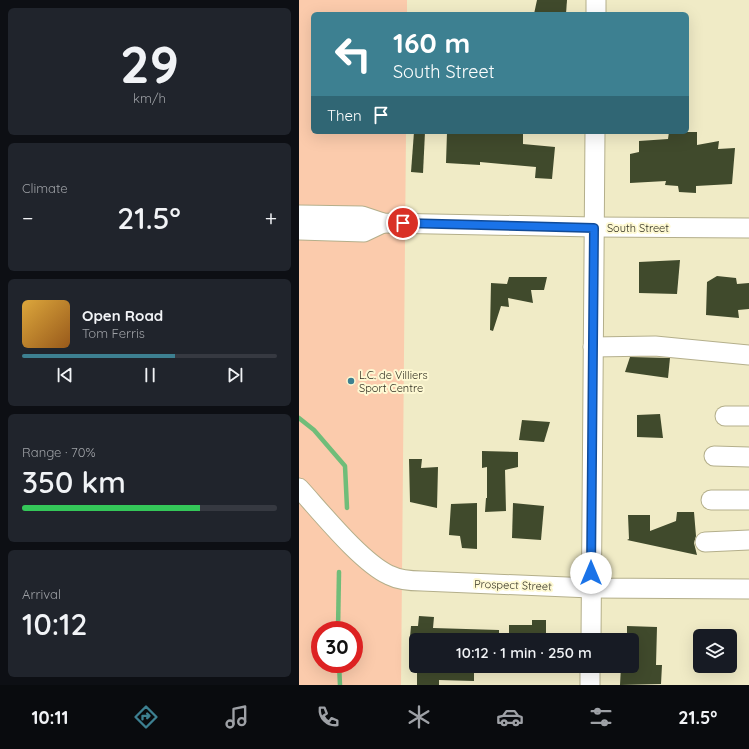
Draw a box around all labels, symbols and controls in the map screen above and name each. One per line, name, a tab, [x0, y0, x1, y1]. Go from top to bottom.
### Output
text: 160 m	[393, 25, 470, 60]
icon: left	[327, 28, 379, 80]
text: 29	[120, 31, 179, 96]
text: South Street	[393, 60, 495, 83]
text: km/h	[133, 90, 166, 106]
icon: arrive	[370, 104, 392, 126]
text: Then	[327, 106, 362, 125]
text: Climate	[22, 180, 68, 196]
text: 21.5°	[117, 199, 181, 237]
text: −	[22, 204, 33, 232]
text: +	[265, 204, 277, 232]
pin	[386, 206, 420, 240]
icon: arrive	[392, 212, 414, 234]
street label: South Street	[607, 221, 669, 235]
text: Open Road	[82, 306, 163, 325]
text: Tom Ferris	[82, 325, 145, 341]
icon: previous	[54, 364, 76, 386]
icon: pause	[139, 364, 161, 386]
icon: next	[224, 364, 246, 386]
place label: L.C. de Villiers Sport Centre	[359, 368, 428, 395]
marker: L.C. de Villiers Sport Centre	[346, 376, 356, 386]
text: Range · 70%	[22, 444, 95, 460]
text: 350 km	[22, 463, 126, 501]
position arrow	[570, 552, 612, 594]
street label: Prospect Street	[474, 577, 552, 593]
text: Arrival	[22, 586, 61, 602]
text: 10:12	[22, 605, 87, 643]
speed limit sign: 30	[311, 621, 363, 673]
map controls	[693, 629, 737, 673]
button: layers	[693, 629, 737, 673]
text: 10:12 · 1 min · 250 m	[456, 643, 592, 662]
icon: directions	[132, 703, 160, 731]
icon: music	[223, 703, 251, 731]
icon: phone	[314, 703, 342, 731]
icon: climate	[405, 703, 433, 731]
icon: car	[496, 703, 524, 731]
icon: filters	[587, 703, 615, 731]
text: 10:11	[32, 706, 69, 729]
text: 21.5°	[678, 706, 717, 729]

